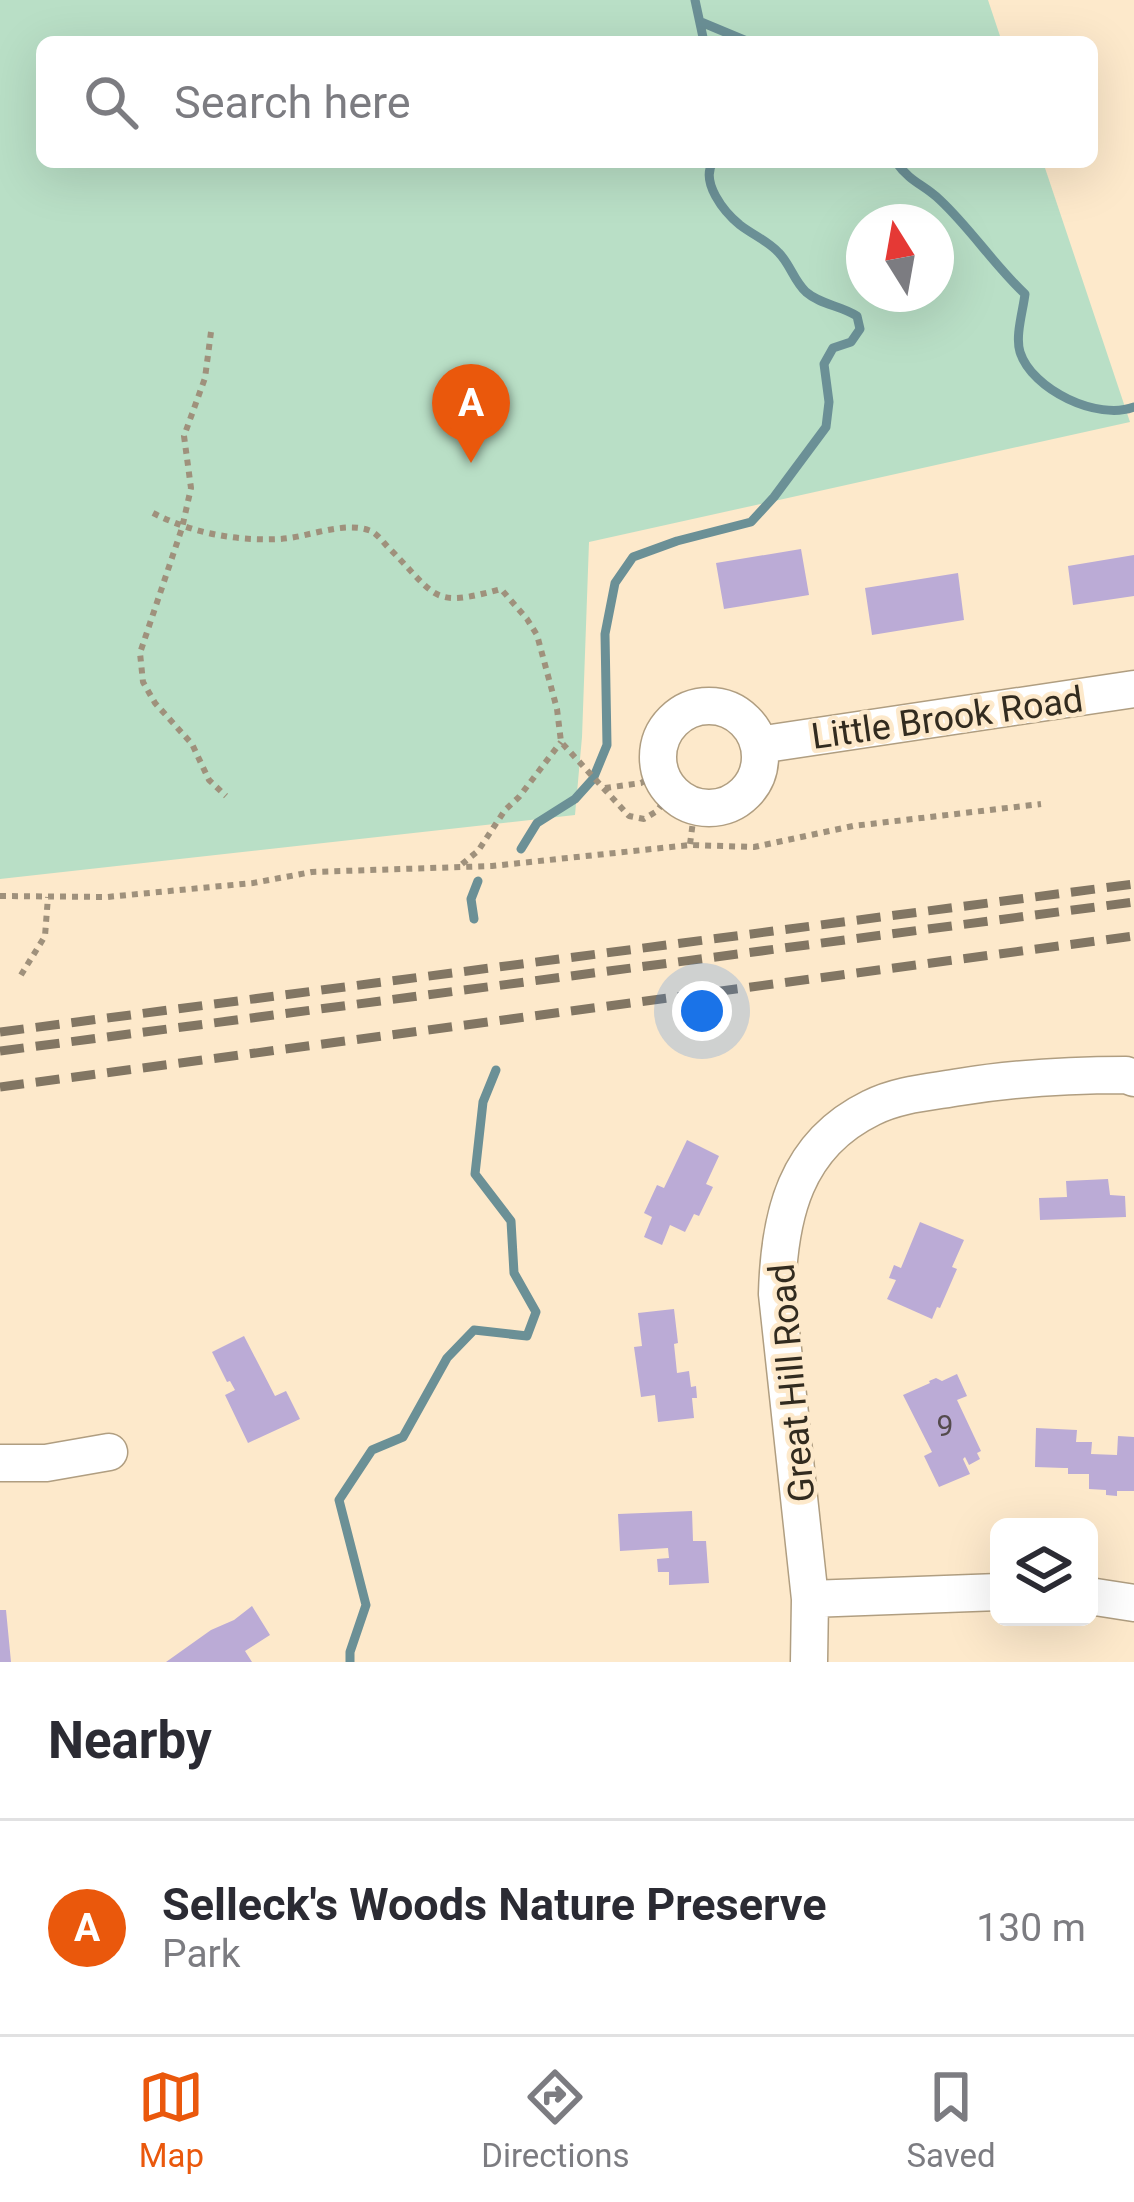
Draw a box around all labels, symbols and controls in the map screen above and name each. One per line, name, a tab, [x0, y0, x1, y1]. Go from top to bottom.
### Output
search box	[36, 36, 1098, 168]
icon: search	[78, 69, 144, 135]
text: Search here	[174, 76, 411, 129]
north arrow	[846, 204, 954, 312]
pin: A	[432, 364, 510, 463]
street label: Little Brook Road	[809, 678, 1086, 758]
your location	[672, 981, 732, 1041]
street label: Great Hill Road	[761, 1262, 823, 1504]
house number: 9	[937, 1408, 953, 1443]
map controls	[990, 1518, 1098, 1626]
button: layers	[990, 1518, 1098, 1626]
text: Nearby	[48, 1711, 212, 1770]
text: Selleck's Woods Nature Preserve	[162, 1878, 827, 1931]
text: A	[74, 1905, 100, 1951]
text: 130 m	[976, 1905, 1086, 1951]
text: Park	[162, 1931, 241, 1977]
tab: Map	[138, 2064, 204, 2175]
tab: Directions	[481, 2064, 630, 2175]
tab: Saved	[906, 2064, 996, 2175]

